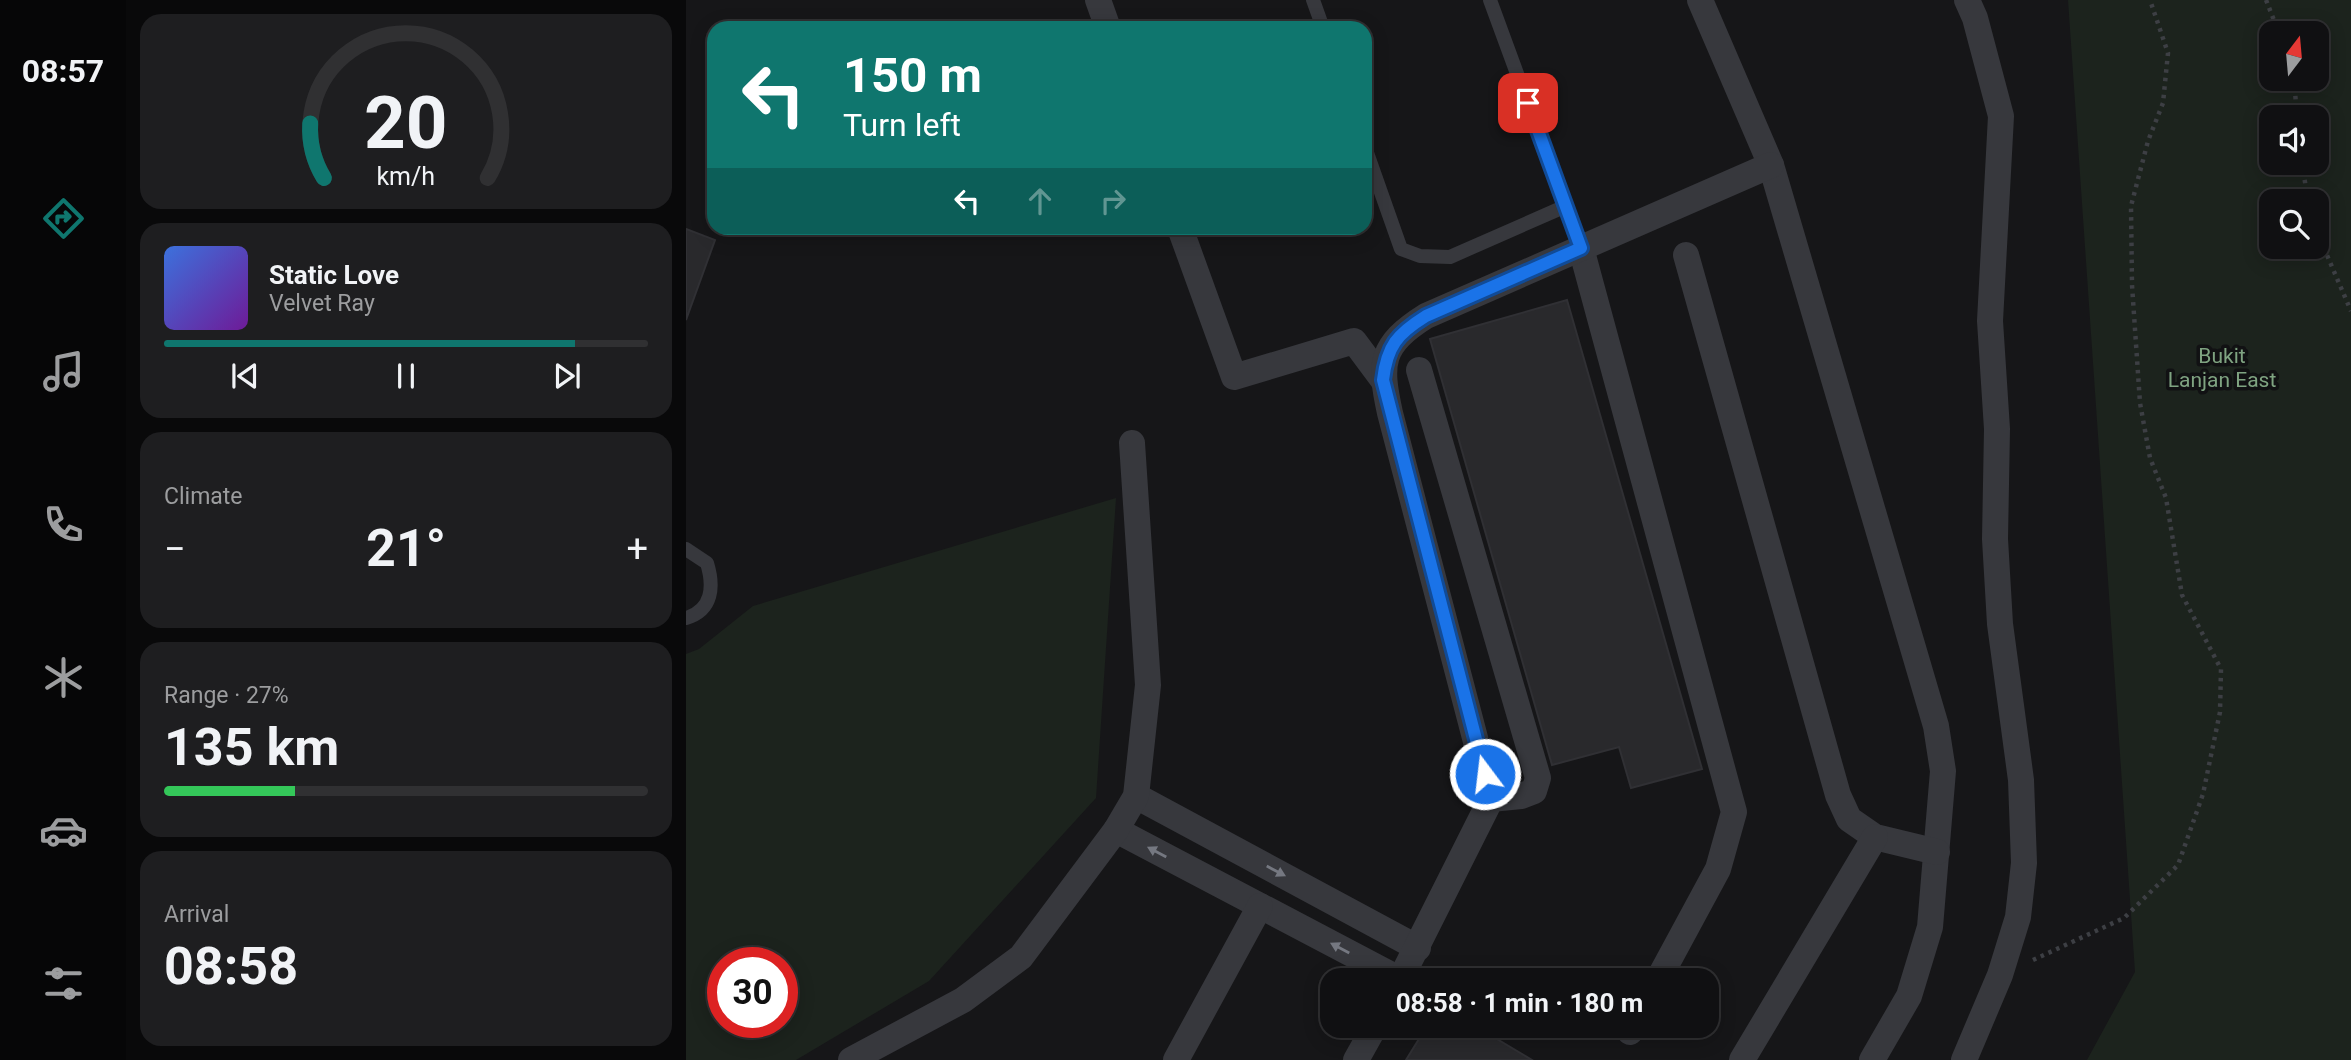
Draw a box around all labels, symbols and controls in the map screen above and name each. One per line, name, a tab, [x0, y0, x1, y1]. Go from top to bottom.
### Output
north arrow	[2259, 21, 2329, 91]
map controls	[2259, 21, 2329, 259]
text: 150 m	[843, 47, 982, 104]
icon: left	[728, 49, 819, 140]
text: 08:57	[22, 52, 104, 90]
pin	[1498, 73, 1558, 133]
text: 20	[364, 80, 448, 166]
icon: arrive	[1509, 84, 1547, 122]
button: sound	[2259, 105, 2329, 175]
text: Turn left	[843, 106, 961, 144]
text: km/h	[377, 161, 435, 190]
icon: left	[948, 182, 986, 220]
icon: ahead	[1021, 182, 1059, 220]
icon: right	[1094, 182, 1132, 220]
button: search	[2259, 189, 2329, 259]
icon: directions	[39, 194, 88, 243]
text: Static Love	[269, 260, 399, 290]
text: Velvet Ray	[269, 290, 375, 317]
park label: Bukit Lanjan East	[2168, 344, 2276, 392]
icon: music	[39, 347, 88, 396]
icon: previous	[226, 357, 264, 395]
icon: pause	[387, 357, 425, 395]
icon: next	[548, 357, 586, 395]
text: Climate	[164, 483, 243, 510]
icon: phone	[39, 500, 88, 549]
text: 21°	[366, 518, 446, 579]
text: −	[164, 527, 186, 571]
text: +	[626, 527, 648, 571]
icon: climate	[39, 653, 88, 702]
text: Range · 27%	[164, 682, 289, 709]
text: 135 km	[164, 717, 339, 778]
position arrow	[1448, 737, 1522, 811]
icon: car	[39, 806, 88, 855]
one-way arrow	[1147, 846, 1167, 857]
one-way arrow	[1267, 865, 1286, 877]
text: Arrival	[164, 901, 229, 928]
text: 08:58	[164, 936, 298, 997]
one-way arrow	[1330, 942, 1350, 954]
speed limit sign: 30	[707, 947, 798, 1038]
icon: filters	[39, 959, 88, 1008]
text: 08:58 · 1 min · 180 m	[1396, 988, 1643, 1018]

